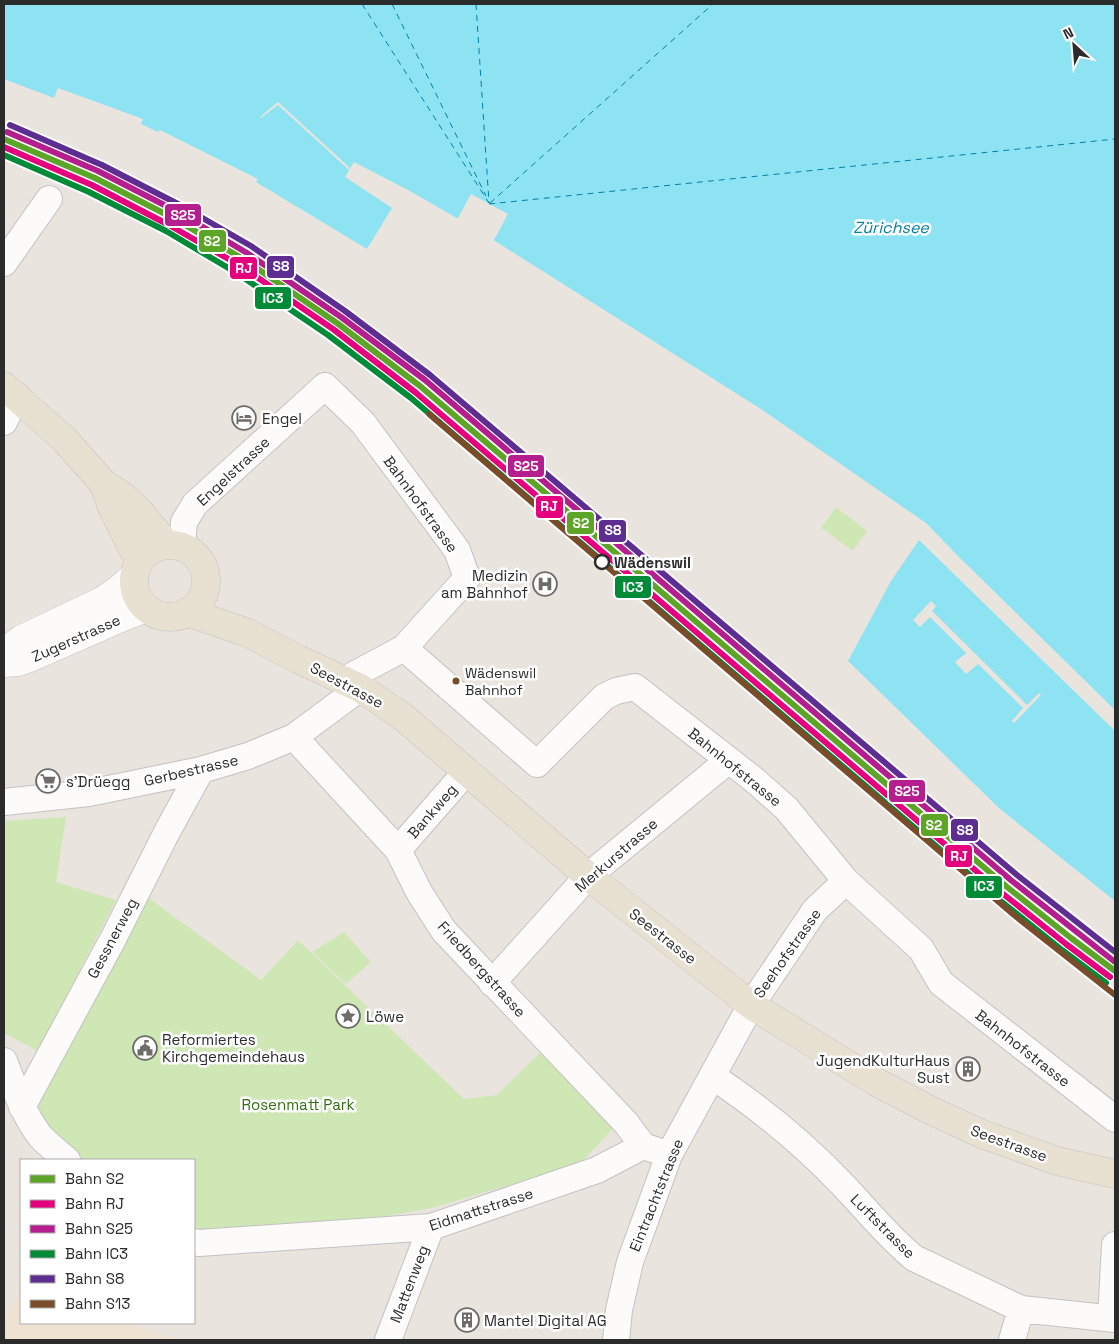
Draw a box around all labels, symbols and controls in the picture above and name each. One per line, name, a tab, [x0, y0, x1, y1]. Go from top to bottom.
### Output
north arrow	[1049, 20, 1099, 70]
text: N	[1060, 23, 1076, 43]
line badge: S25	[164, 203, 202, 227]
text: S25	[170, 206, 196, 224]
water label: Zürichsee	[853, 217, 929, 238]
line badge: S2	[198, 229, 227, 253]
text: S2	[204, 232, 220, 250]
line badge: S8	[266, 255, 295, 279]
line badge: RJ	[229, 256, 258, 280]
text: S8	[273, 257, 290, 275]
text: RJ	[235, 259, 253, 277]
line badge: IC3	[254, 286, 292, 310]
text: IC3	[262, 289, 284, 307]
hotel icon: Engel	[231, 405, 257, 431]
place label: Engel	[262, 409, 302, 428]
street label: Engelstrasse	[192, 432, 274, 510]
street label: Bahnhofstrasse	[380, 452, 463, 556]
line badge: S25	[507, 454, 545, 478]
text: S25	[513, 457, 539, 475]
line badge: RJ	[535, 495, 564, 519]
text: RJ	[540, 497, 558, 515]
line badge: S2	[566, 511, 595, 535]
text: S2	[573, 514, 589, 532]
line badge: S8	[598, 519, 627, 543]
text: S8	[605, 521, 622, 539]
place label: Wädenswil	[614, 553, 691, 572]
marker: Wädenswil	[594, 554, 610, 570]
place label: Medizin am Bahnhof	[441, 566, 528, 602]
hospital icon: Medizin am Bahnhof	[532, 571, 558, 597]
line badge: IC3	[614, 575, 652, 599]
text: IC3	[622, 578, 644, 596]
street label: Zugerstrasse	[29, 610, 123, 666]
street label: Seestrasse	[307, 658, 387, 712]
place label: Wädenswil Bahnhof	[465, 664, 536, 699]
marker: Wädenswil Bahnhof	[451, 676, 461, 686]
street label: Bahnhofstrasse	[684, 723, 786, 811]
street label: Gerbestrasse	[142, 750, 240, 790]
supermarket icon: s'Drüegg	[35, 768, 61, 794]
place label: s'Drüegg	[66, 772, 131, 791]
line badge: S25	[888, 779, 926, 803]
street label: Bankweg	[403, 780, 461, 842]
text: S25	[894, 782, 920, 800]
line badge: S2	[920, 813, 949, 837]
street label: Merkurstrasse	[571, 814, 661, 896]
text: S2	[926, 816, 942, 834]
line badge: S8	[950, 818, 979, 842]
text: S8	[957, 821, 974, 839]
line badge: RJ	[944, 844, 973, 868]
text: RJ	[950, 847, 968, 865]
line badge: IC3	[965, 875, 1003, 899]
text: IC3	[973, 877, 995, 895]
street label: Gessnerweg	[83, 894, 141, 982]
street label: Seestrasse	[626, 904, 701, 968]
street label: Seehofstrasse	[749, 904, 825, 1001]
street label: Friedbergstrasse	[434, 917, 530, 1021]
place icon: Löwe	[335, 1003, 361, 1029]
street label: Bahnhofstrasse	[972, 1005, 1074, 1091]
place label: Löwe	[366, 1007, 404, 1026]
place label: Reformiertes Kirchgemeindehaus	[162, 1030, 305, 1066]
public building icon: Reformiertes Kirchgemeindehaus	[132, 1035, 158, 1061]
place label: JugendKulturHaus Sust	[816, 1051, 950, 1087]
building icon: JugendKulturHaus Sust	[955, 1056, 981, 1082]
park label: Rosenmatt Park	[241, 1095, 355, 1114]
street label: Seestrasse	[968, 1120, 1050, 1166]
street label: Eintrachtstrasse	[625, 1136, 687, 1254]
legend	[20, 1159, 195, 1324]
text: Bahn S2	[65, 1169, 124, 1188]
street label: Eidmattstrasse	[427, 1183, 536, 1235]
street label: Luftstrasse	[847, 1190, 919, 1262]
text: Bahn RJ	[65, 1194, 124, 1213]
text: Bahn S25	[65, 1219, 133, 1238]
street label: Mattenweg	[385, 1242, 433, 1326]
text: Bahn IC3	[65, 1244, 128, 1263]
text: Bahn S8	[65, 1269, 124, 1288]
text: Bahn S13	[65, 1294, 130, 1313]
building icon: Mantel Digital AG	[454, 1307, 480, 1333]
place label: Mantel Digital AG	[484, 1311, 607, 1330]

